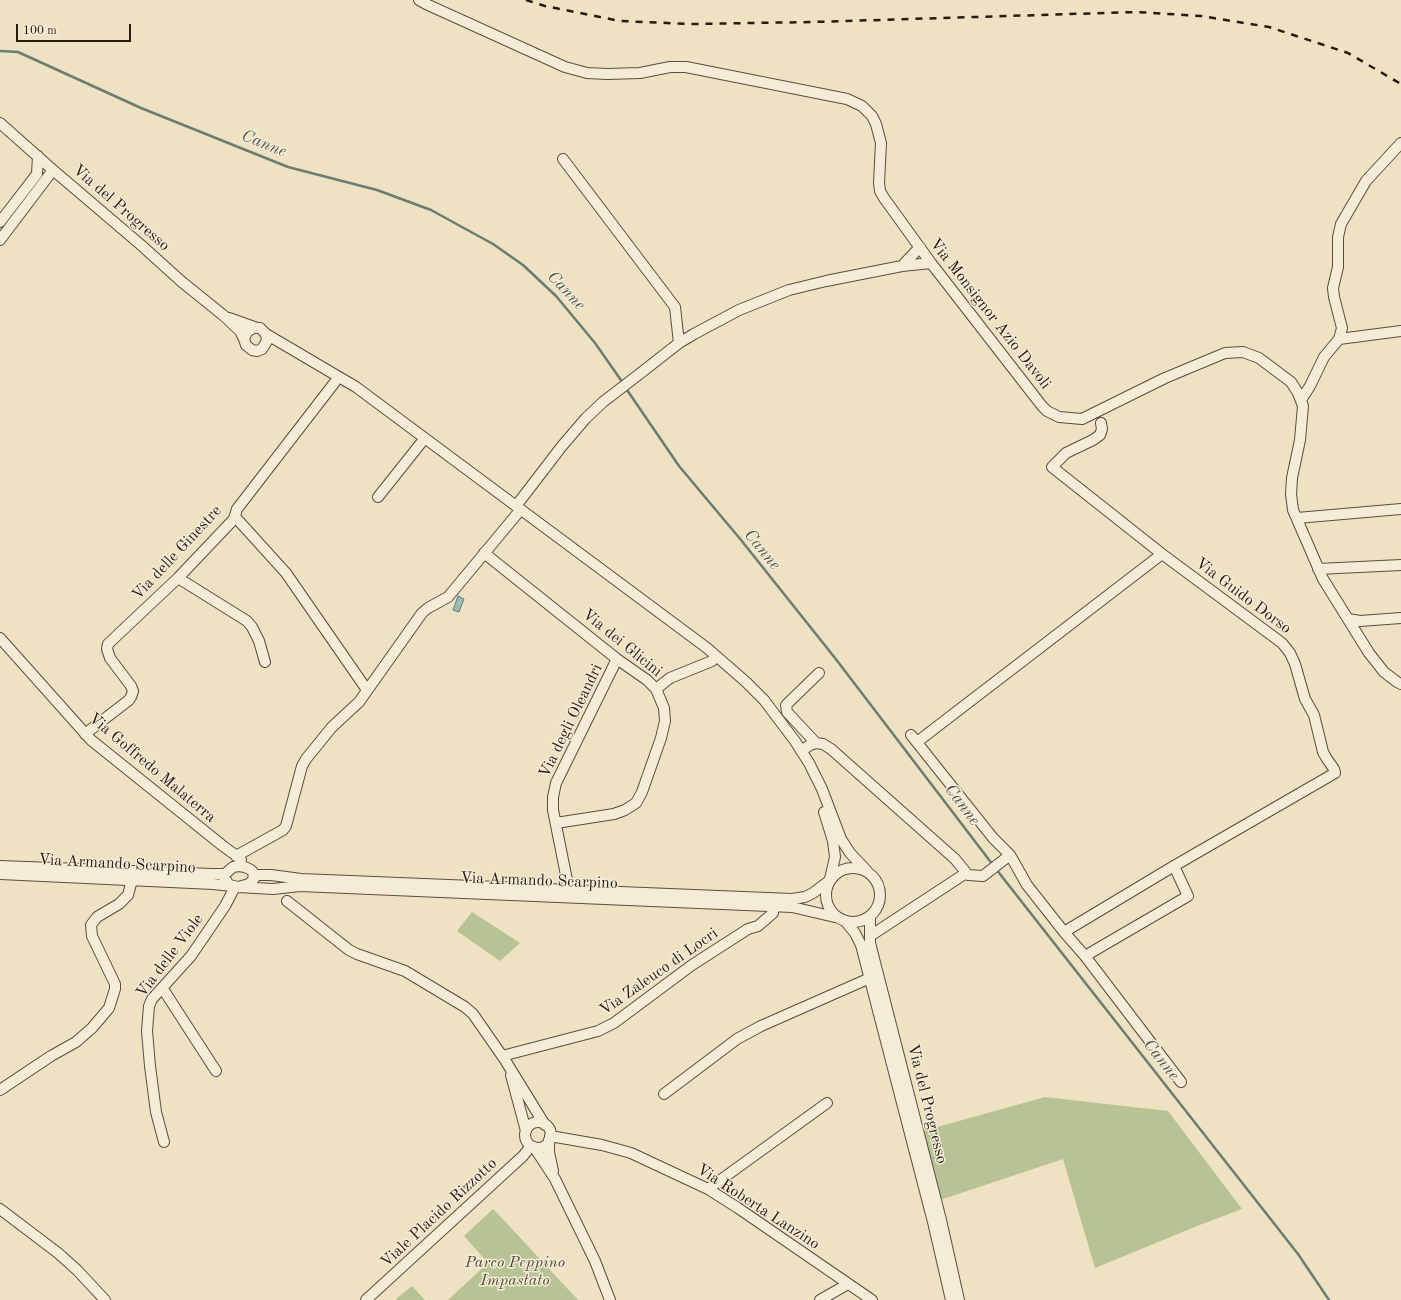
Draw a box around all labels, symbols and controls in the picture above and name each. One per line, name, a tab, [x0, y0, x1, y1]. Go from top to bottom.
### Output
scale bar	[18, 16, 133, 42]
text: 100 m	[23, 25, 57, 37]
water label: Canne	[238, 126, 290, 162]
street label: Via del Progresso	[68, 161, 174, 255]
street label: Via Monsignor Azio Davoli	[925, 235, 1055, 393]
water label: Canne	[543, 267, 589, 315]
street label: Via delle Ginestre	[128, 502, 226, 604]
water label: Canne	[739, 525, 785, 575]
street label: Via Guido Dorso	[1191, 554, 1295, 638]
street label: Via dei Glicini	[578, 605, 666, 681]
street label: Via degli Oleandri	[535, 661, 607, 781]
street label: Via Goffredo Malaterra	[84, 709, 220, 827]
water label: Canne	[940, 780, 984, 830]
street label: Via Armando Scarpino	[38, 850, 196, 878]
street label: Via Armando Scarpino	[460, 869, 618, 893]
street label: Via delle Viole	[132, 910, 208, 1002]
street label: Via Zaleuco di Locri	[596, 924, 722, 1020]
water label: Canne	[1139, 1035, 1183, 1085]
street label: Via del Progresso	[903, 1042, 951, 1166]
street label: Viale Placido Rizzotto	[377, 1154, 501, 1272]
street label: Via Roberta Lanzino	[693, 1160, 823, 1254]
park label: Parco Peppino Impastato	[465, 1253, 565, 1291]

